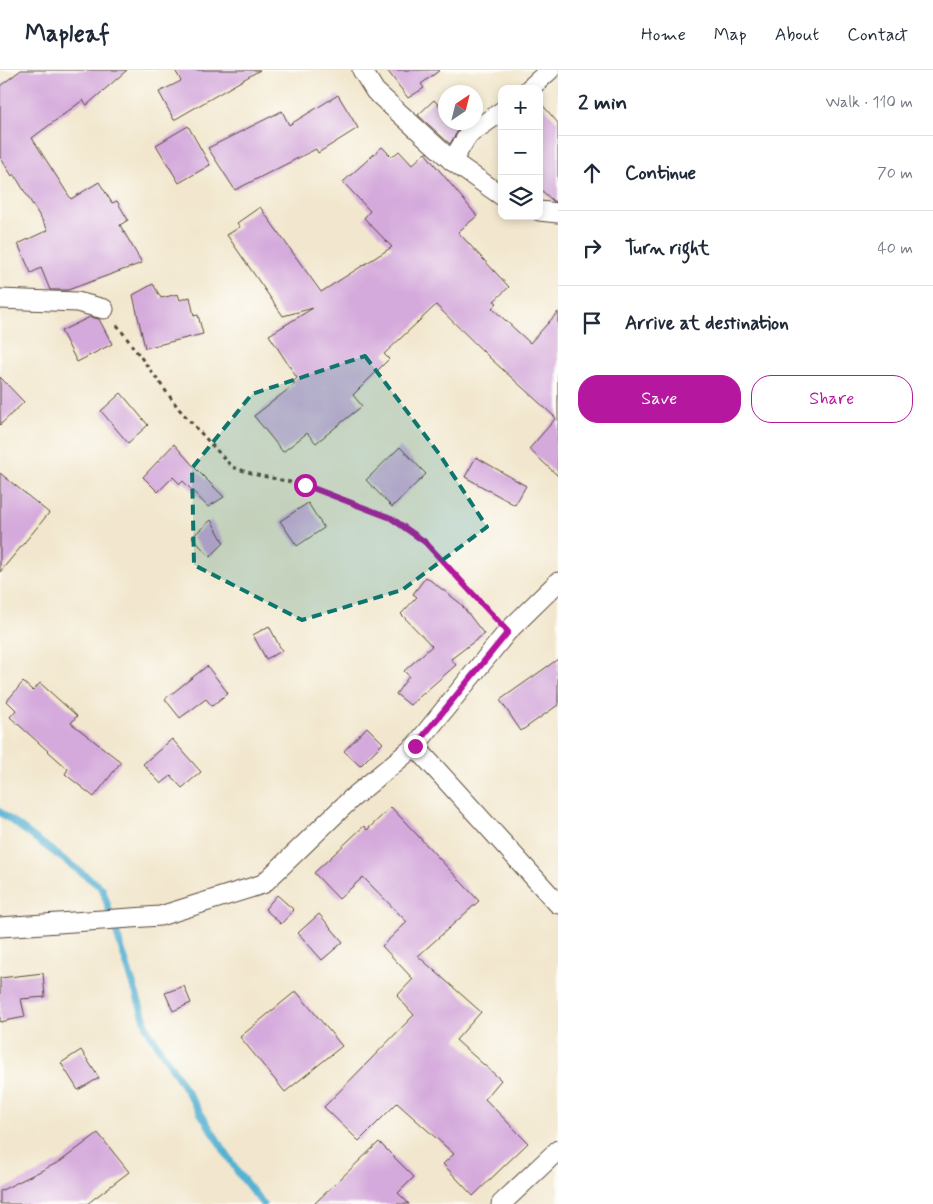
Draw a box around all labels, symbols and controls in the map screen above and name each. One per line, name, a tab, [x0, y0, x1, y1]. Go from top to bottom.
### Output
text: Mapleaf	[25, 19, 110, 50]
text: Home	[641, 23, 686, 47]
text: Map	[714, 23, 747, 47]
text: About	[775, 23, 819, 47]
text: Contact	[847, 23, 908, 47]
north arrow	[438, 85, 483, 130]
map controls	[498, 85, 543, 220]
button: +	[498, 85, 543, 130]
text: 2 min	[578, 89, 627, 117]
text: Walk · 110 m	[825, 92, 913, 113]
button: −	[498, 130, 543, 175]
icon: ahead	[578, 159, 606, 187]
text: Continue	[625, 161, 696, 186]
text: 70 m	[877, 163, 913, 184]
button: layers	[498, 175, 543, 220]
icon: right	[578, 234, 606, 262]
text: Turn right	[625, 236, 709, 261]
text: 40 m	[877, 238, 913, 259]
icon: arrive	[578, 309, 606, 337]
text: Arrive at destination	[625, 311, 789, 336]
button: Save	[578, 375, 741, 423]
button: Share	[751, 375, 913, 423]
route start	[294, 474, 317, 497]
route end	[404, 735, 427, 758]

